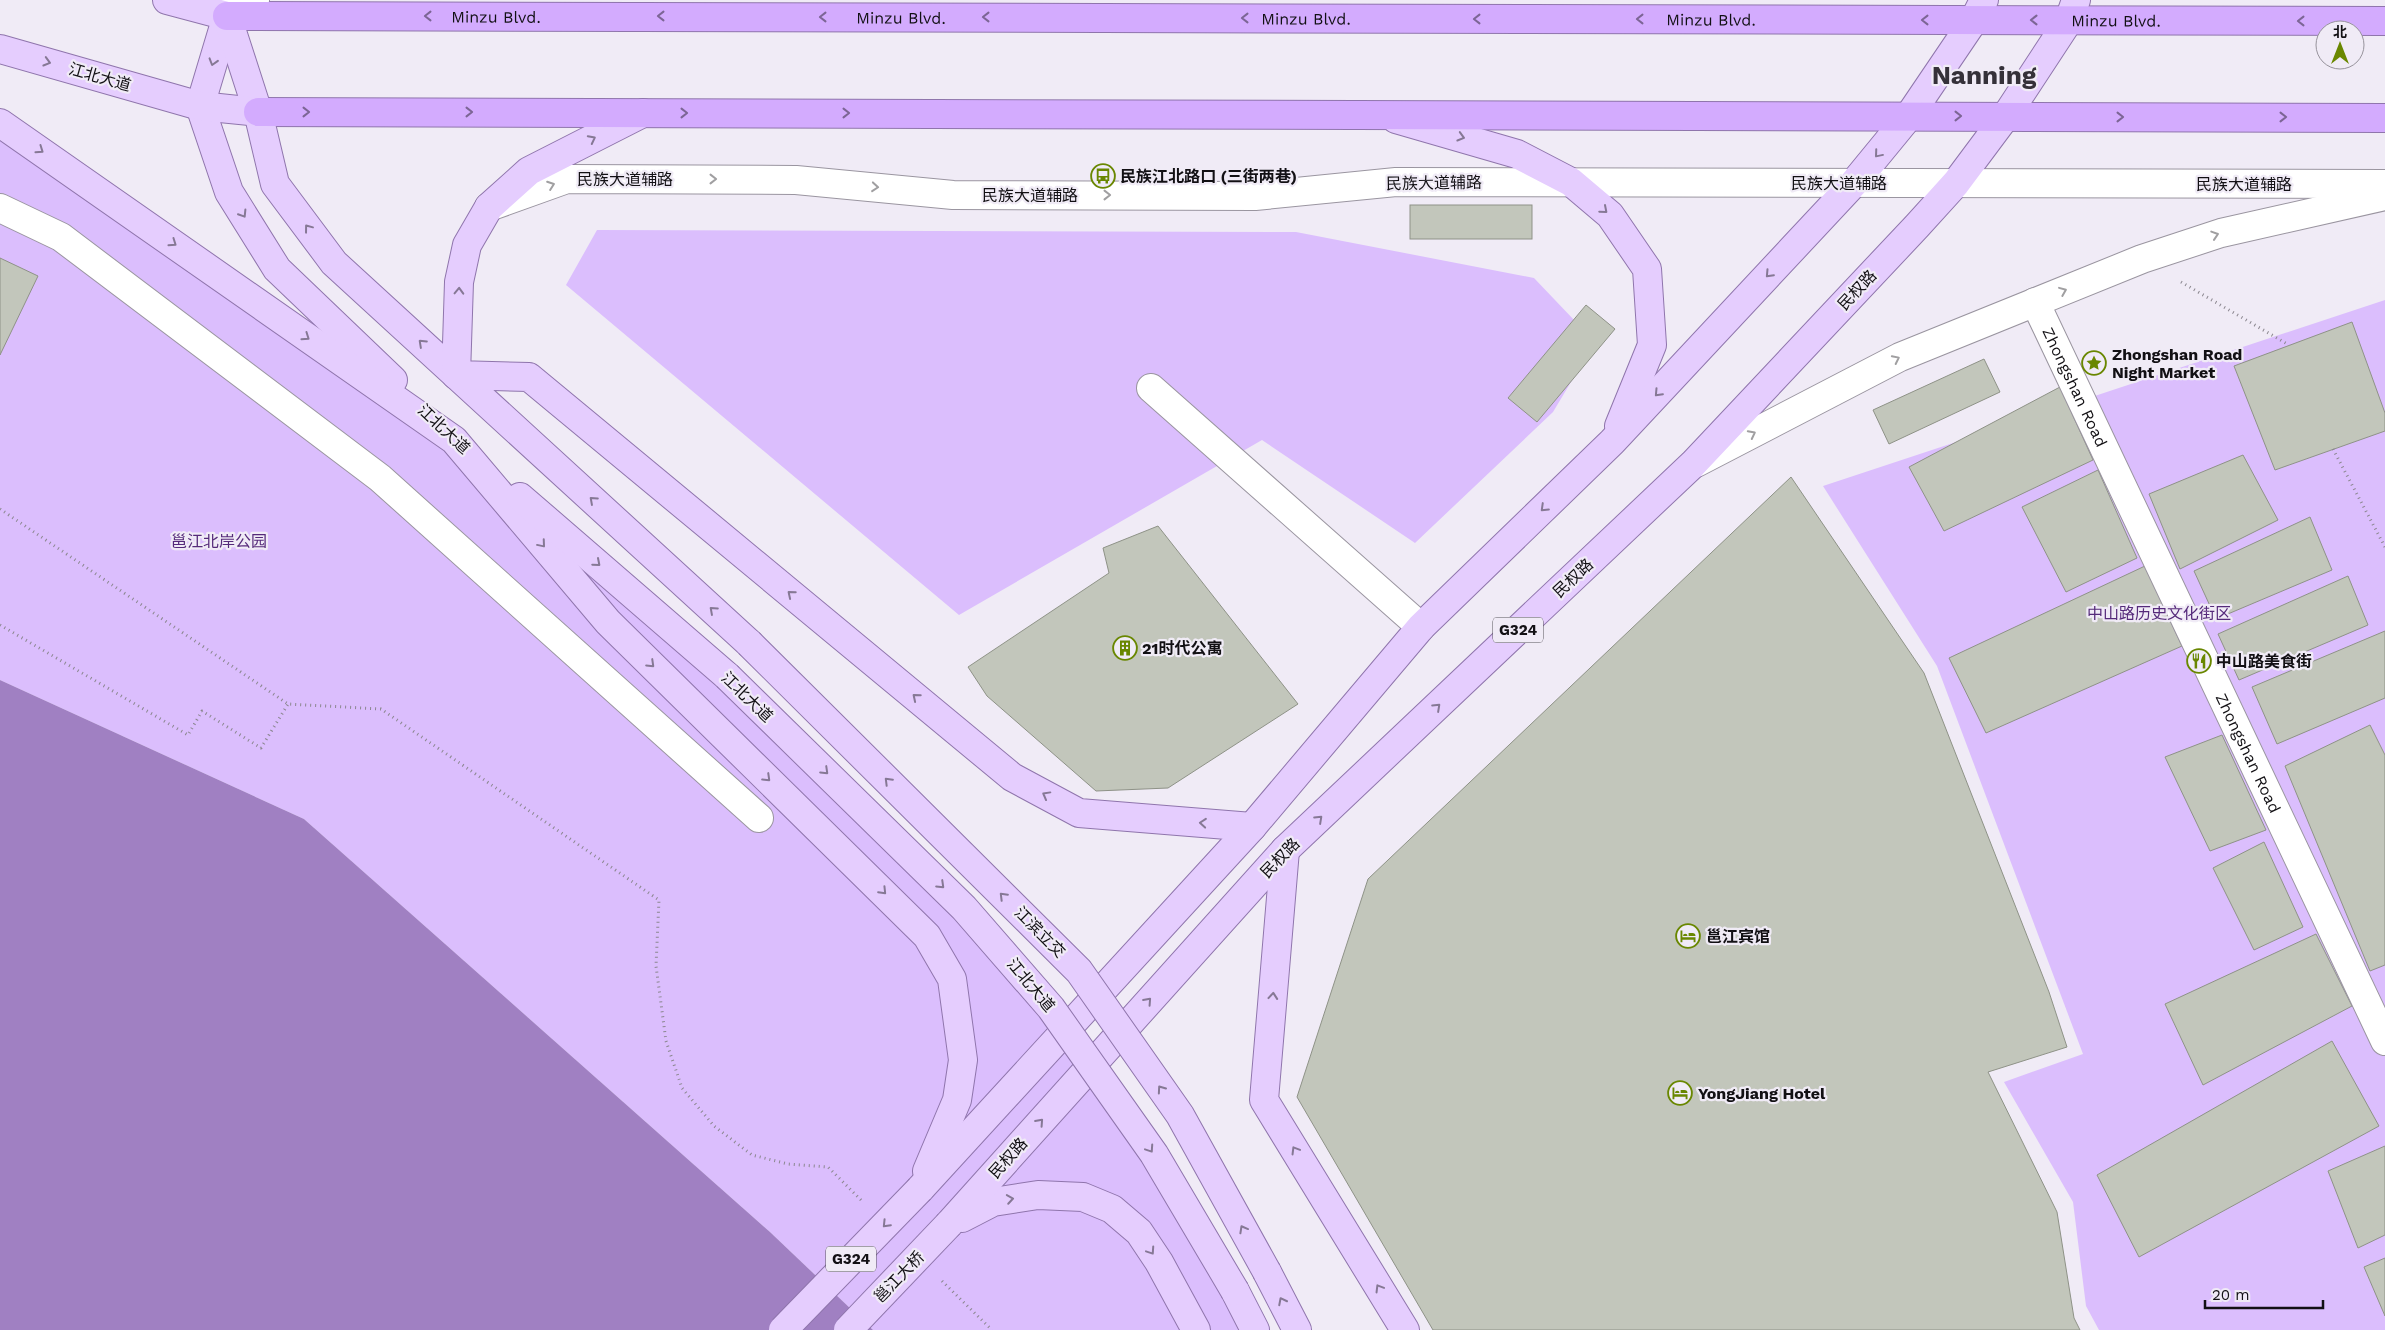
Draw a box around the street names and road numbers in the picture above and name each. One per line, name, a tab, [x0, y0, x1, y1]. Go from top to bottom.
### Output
street label: Minzu Blvd.	[451, 7, 541, 26]
street label: Minzu Blvd.	[856, 8, 946, 27]
street label: Minzu Blvd.	[1261, 9, 1351, 28]
street label: Minzu Blvd.	[1666, 10, 1756, 29]
street label: Minzu Blvd.	[2071, 11, 2161, 30]
street label: 江北大道	[67, 59, 133, 95]
street label: 民族大道辅路	[577, 170, 673, 189]
street label: 民族大道辅路	[1386, 173, 1482, 193]
street label: 民族大道辅路	[1791, 174, 1887, 193]
street label: 民族大道辅路	[2196, 175, 2292, 194]
street label: 民族大道辅路	[982, 186, 1078, 205]
street label: 民权路	[1834, 266, 1880, 314]
street label: Zhongshan Road	[2039, 324, 2112, 450]
street label: 江北大道	[414, 400, 474, 458]
street label: 民权路	[1549, 555, 1597, 601]
road number: G324	[1493, 618, 1543, 642]
street label: 江北大道	[717, 668, 777, 726]
street label: Zhongshan Road	[2212, 690, 2285, 816]
street label: 民权路	[1256, 834, 1304, 882]
street label: 江滨立交	[1011, 903, 1069, 961]
street label: 江北大道	[1003, 954, 1059, 1016]
street label: 民权路	[985, 1134, 1031, 1182]
road number: G324	[826, 1246, 876, 1272]
street label: 邕江大桥	[870, 1247, 928, 1307]

